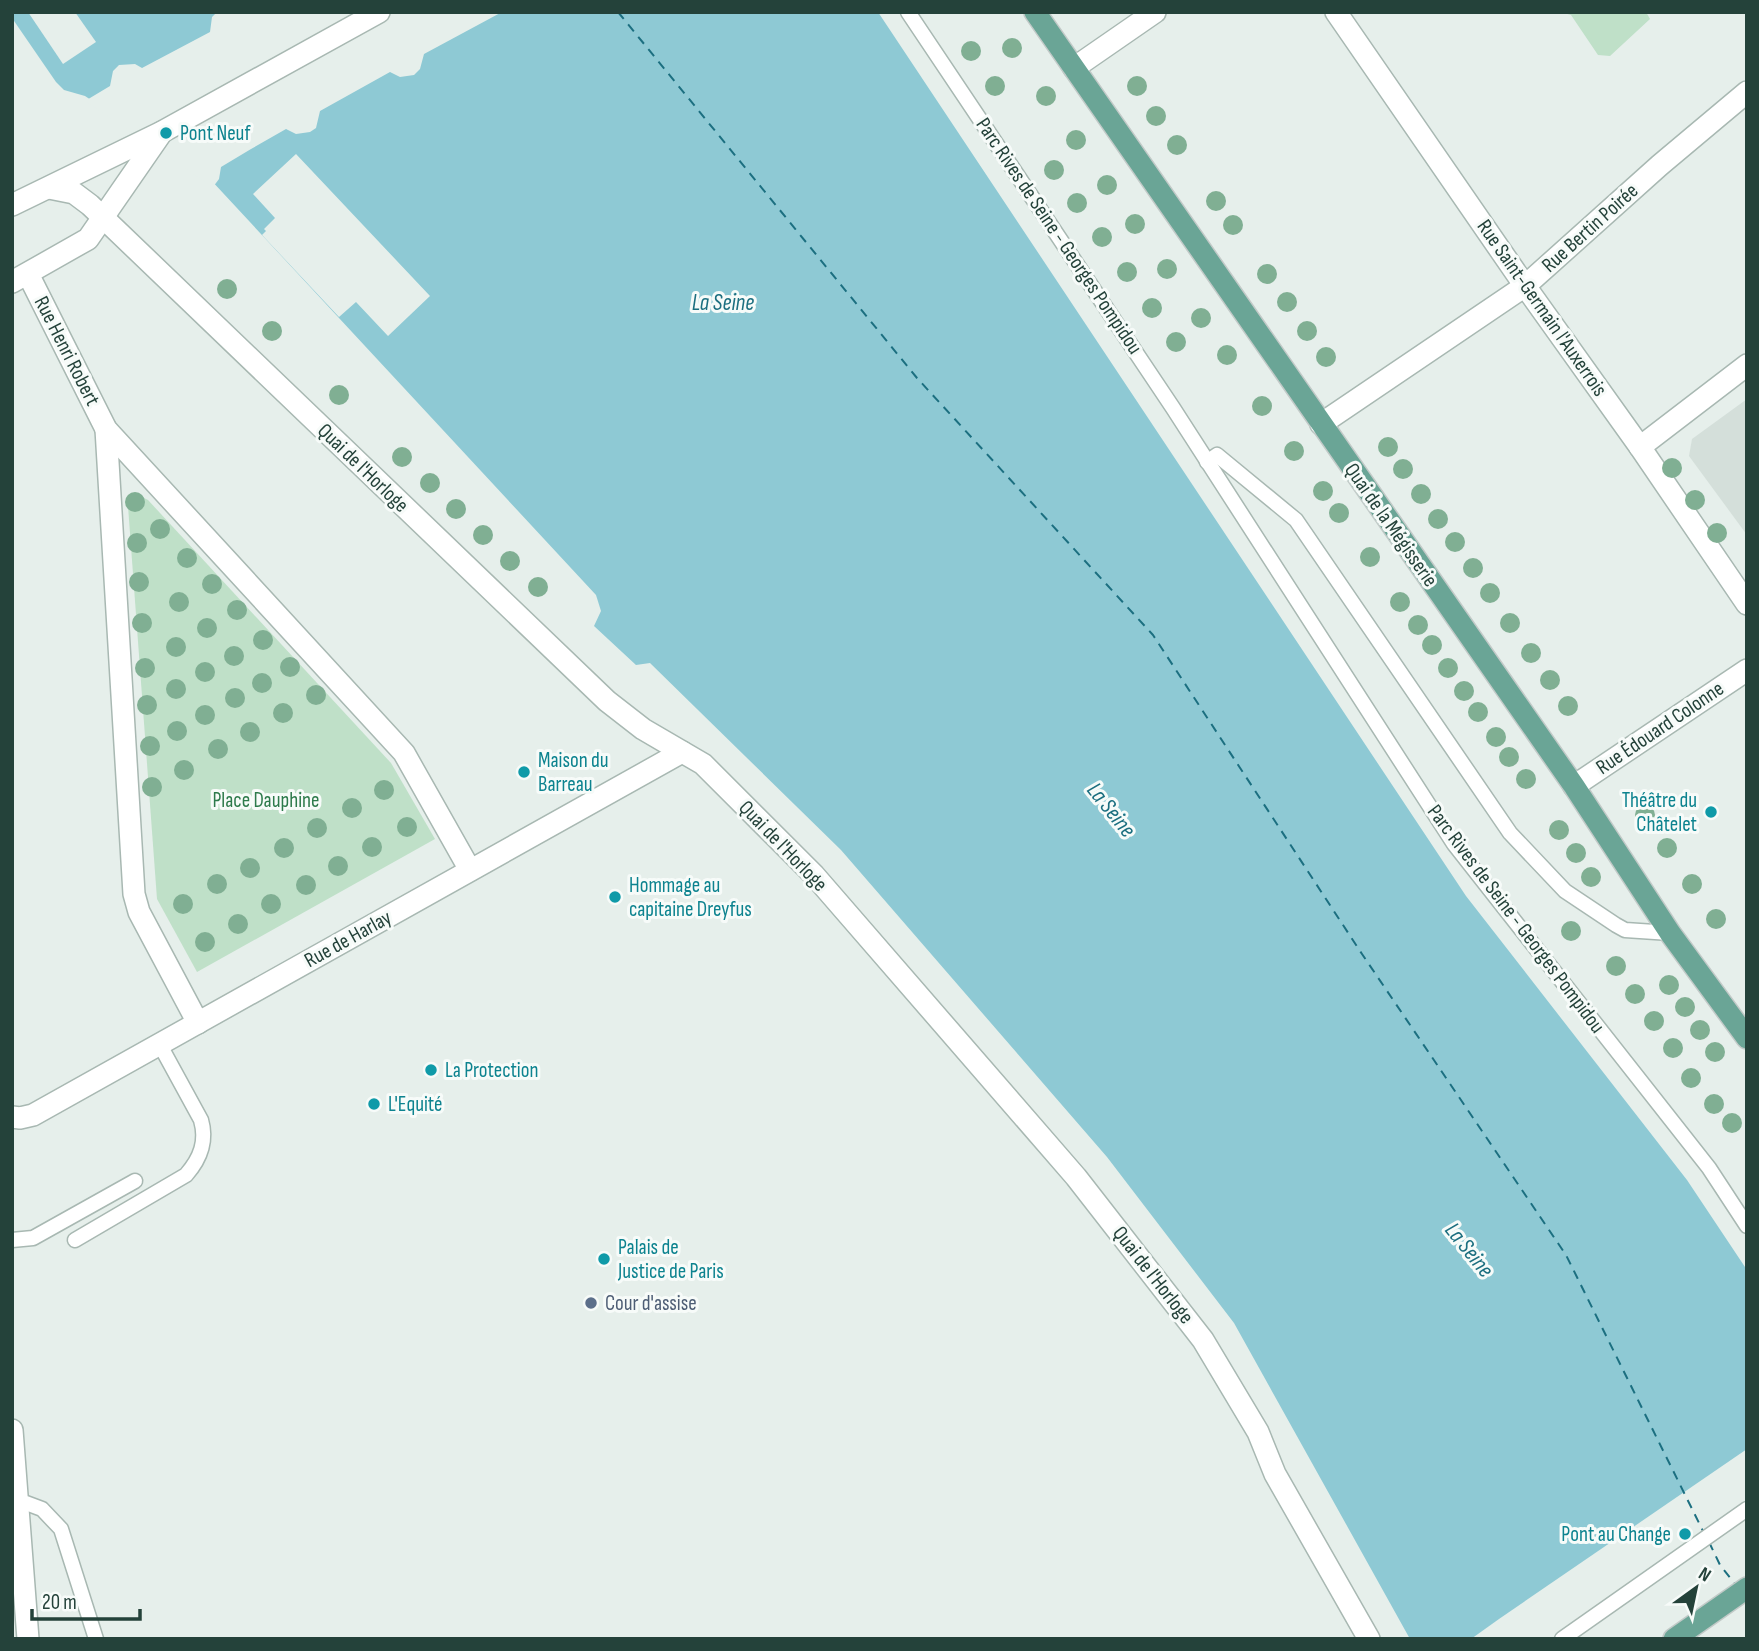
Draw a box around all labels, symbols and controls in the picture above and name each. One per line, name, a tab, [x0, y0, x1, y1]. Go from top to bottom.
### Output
street label: Parc Rives de Seine - Georges Pompidou	[971, 113, 1147, 359]
place label: Pont Neuf	[180, 121, 251, 146]
marker: Pont Neuf	[158, 125, 174, 141]
street label: Rue Bertin Poirée	[1537, 178, 1643, 278]
street label: Rue Saint-Germain l'Auxerrois	[1472, 215, 1612, 401]
water label: La Seine	[692, 289, 754, 317]
street label: Rue Henri Robert	[29, 292, 105, 410]
street label: Quai de l'Horloge	[312, 418, 414, 518]
street label: Quai de la Mégisserie	[1339, 458, 1443, 592]
street label: Rue Édouard Colonne	[1591, 676, 1729, 780]
place label: Maison du Barreau	[538, 748, 609, 797]
marker: Maison du Barreau	[516, 764, 532, 780]
water label: La Seine	[1080, 777, 1142, 843]
park label: Place Dauphine	[212, 788, 320, 813]
place label: Théâtre du Châtelet	[1622, 788, 1697, 837]
street label: Quai de l'Horloge	[733, 795, 833, 897]
street label: Parc Rives de Seine - Georges Pompidou	[1422, 800, 1610, 1038]
marker: Théâtre du Châtelet	[1703, 804, 1719, 820]
place label: Hommage au capitaine Dreyfus	[629, 873, 752, 922]
marker: Hommage au capitaine Dreyfus	[607, 889, 623, 905]
street label: Rue de Harlay	[300, 905, 396, 973]
place label: La Protection	[445, 1058, 538, 1083]
marker: La Protection	[423, 1062, 439, 1078]
place label: L'Equité	[388, 1092, 443, 1117]
marker: L'Equité	[366, 1096, 382, 1112]
water label: La Seine	[1438, 1217, 1500, 1283]
street label: Quai de l'Horloge	[1107, 1221, 1199, 1329]
place label: Palais de Justice de Paris	[617, 1235, 724, 1284]
marker: Palais de Justice de Paris	[596, 1251, 612, 1267]
place label: Cour d'assise	[605, 1291, 697, 1316]
marker: Cour d'assise	[583, 1295, 599, 1311]
place label: Pont au Change	[1561, 1522, 1671, 1547]
marker: Pont au Change	[1677, 1526, 1693, 1542]
north arrow	[1661, 1553, 1731, 1623]
text: N	[1694, 1563, 1715, 1587]
scale bar	[32, 1578, 140, 1622]
text: 20 m	[42, 1590, 77, 1615]

